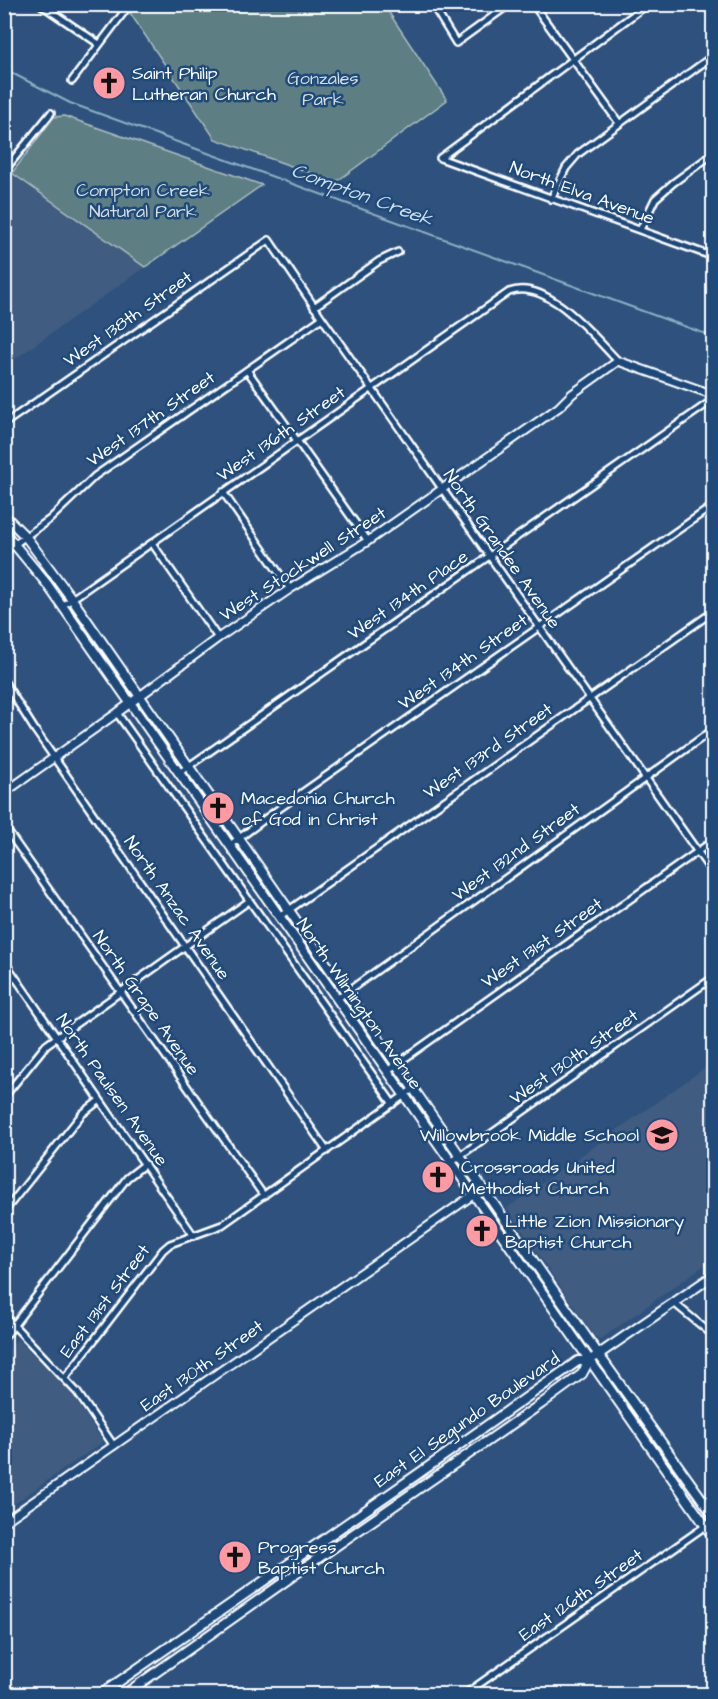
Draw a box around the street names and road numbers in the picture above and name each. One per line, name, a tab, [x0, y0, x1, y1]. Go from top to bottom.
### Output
street label: North Elva Avenue	[506, 155, 658, 231]
street label: West 138th Street	[58, 265, 198, 373]
street label: West 137th Street	[82, 365, 221, 473]
street label: West 136th Street	[212, 380, 351, 488]
street label: North Grandee Avenue	[437, 464, 567, 634]
street label: West Stockwell Street	[215, 500, 392, 627]
street label: West 134th Place	[343, 544, 473, 646]
street label: West 134th Street	[393, 608, 533, 716]
street label: West 133rd Street	[418, 697, 558, 805]
street label: West 132nd Street	[447, 797, 586, 907]
street label: North Anzac Avenue	[118, 831, 236, 985]
street label: West 131st Street	[476, 891, 608, 994]
street label: North Wilmington Avenue	[289, 913, 428, 1096]
street label: North Grape Avenue	[87, 925, 206, 1081]
street label: West 130th Street	[505, 1003, 644, 1111]
street label: North Paulsen Avenue	[50, 1009, 174, 1171]
street label: East 131st Street	[54, 1239, 156, 1363]
street label: East 130th Street	[135, 1314, 269, 1418]
street label: East El Segundo Boulevard	[369, 1346, 566, 1495]
street label: East 126th Street	[514, 1542, 649, 1647]

